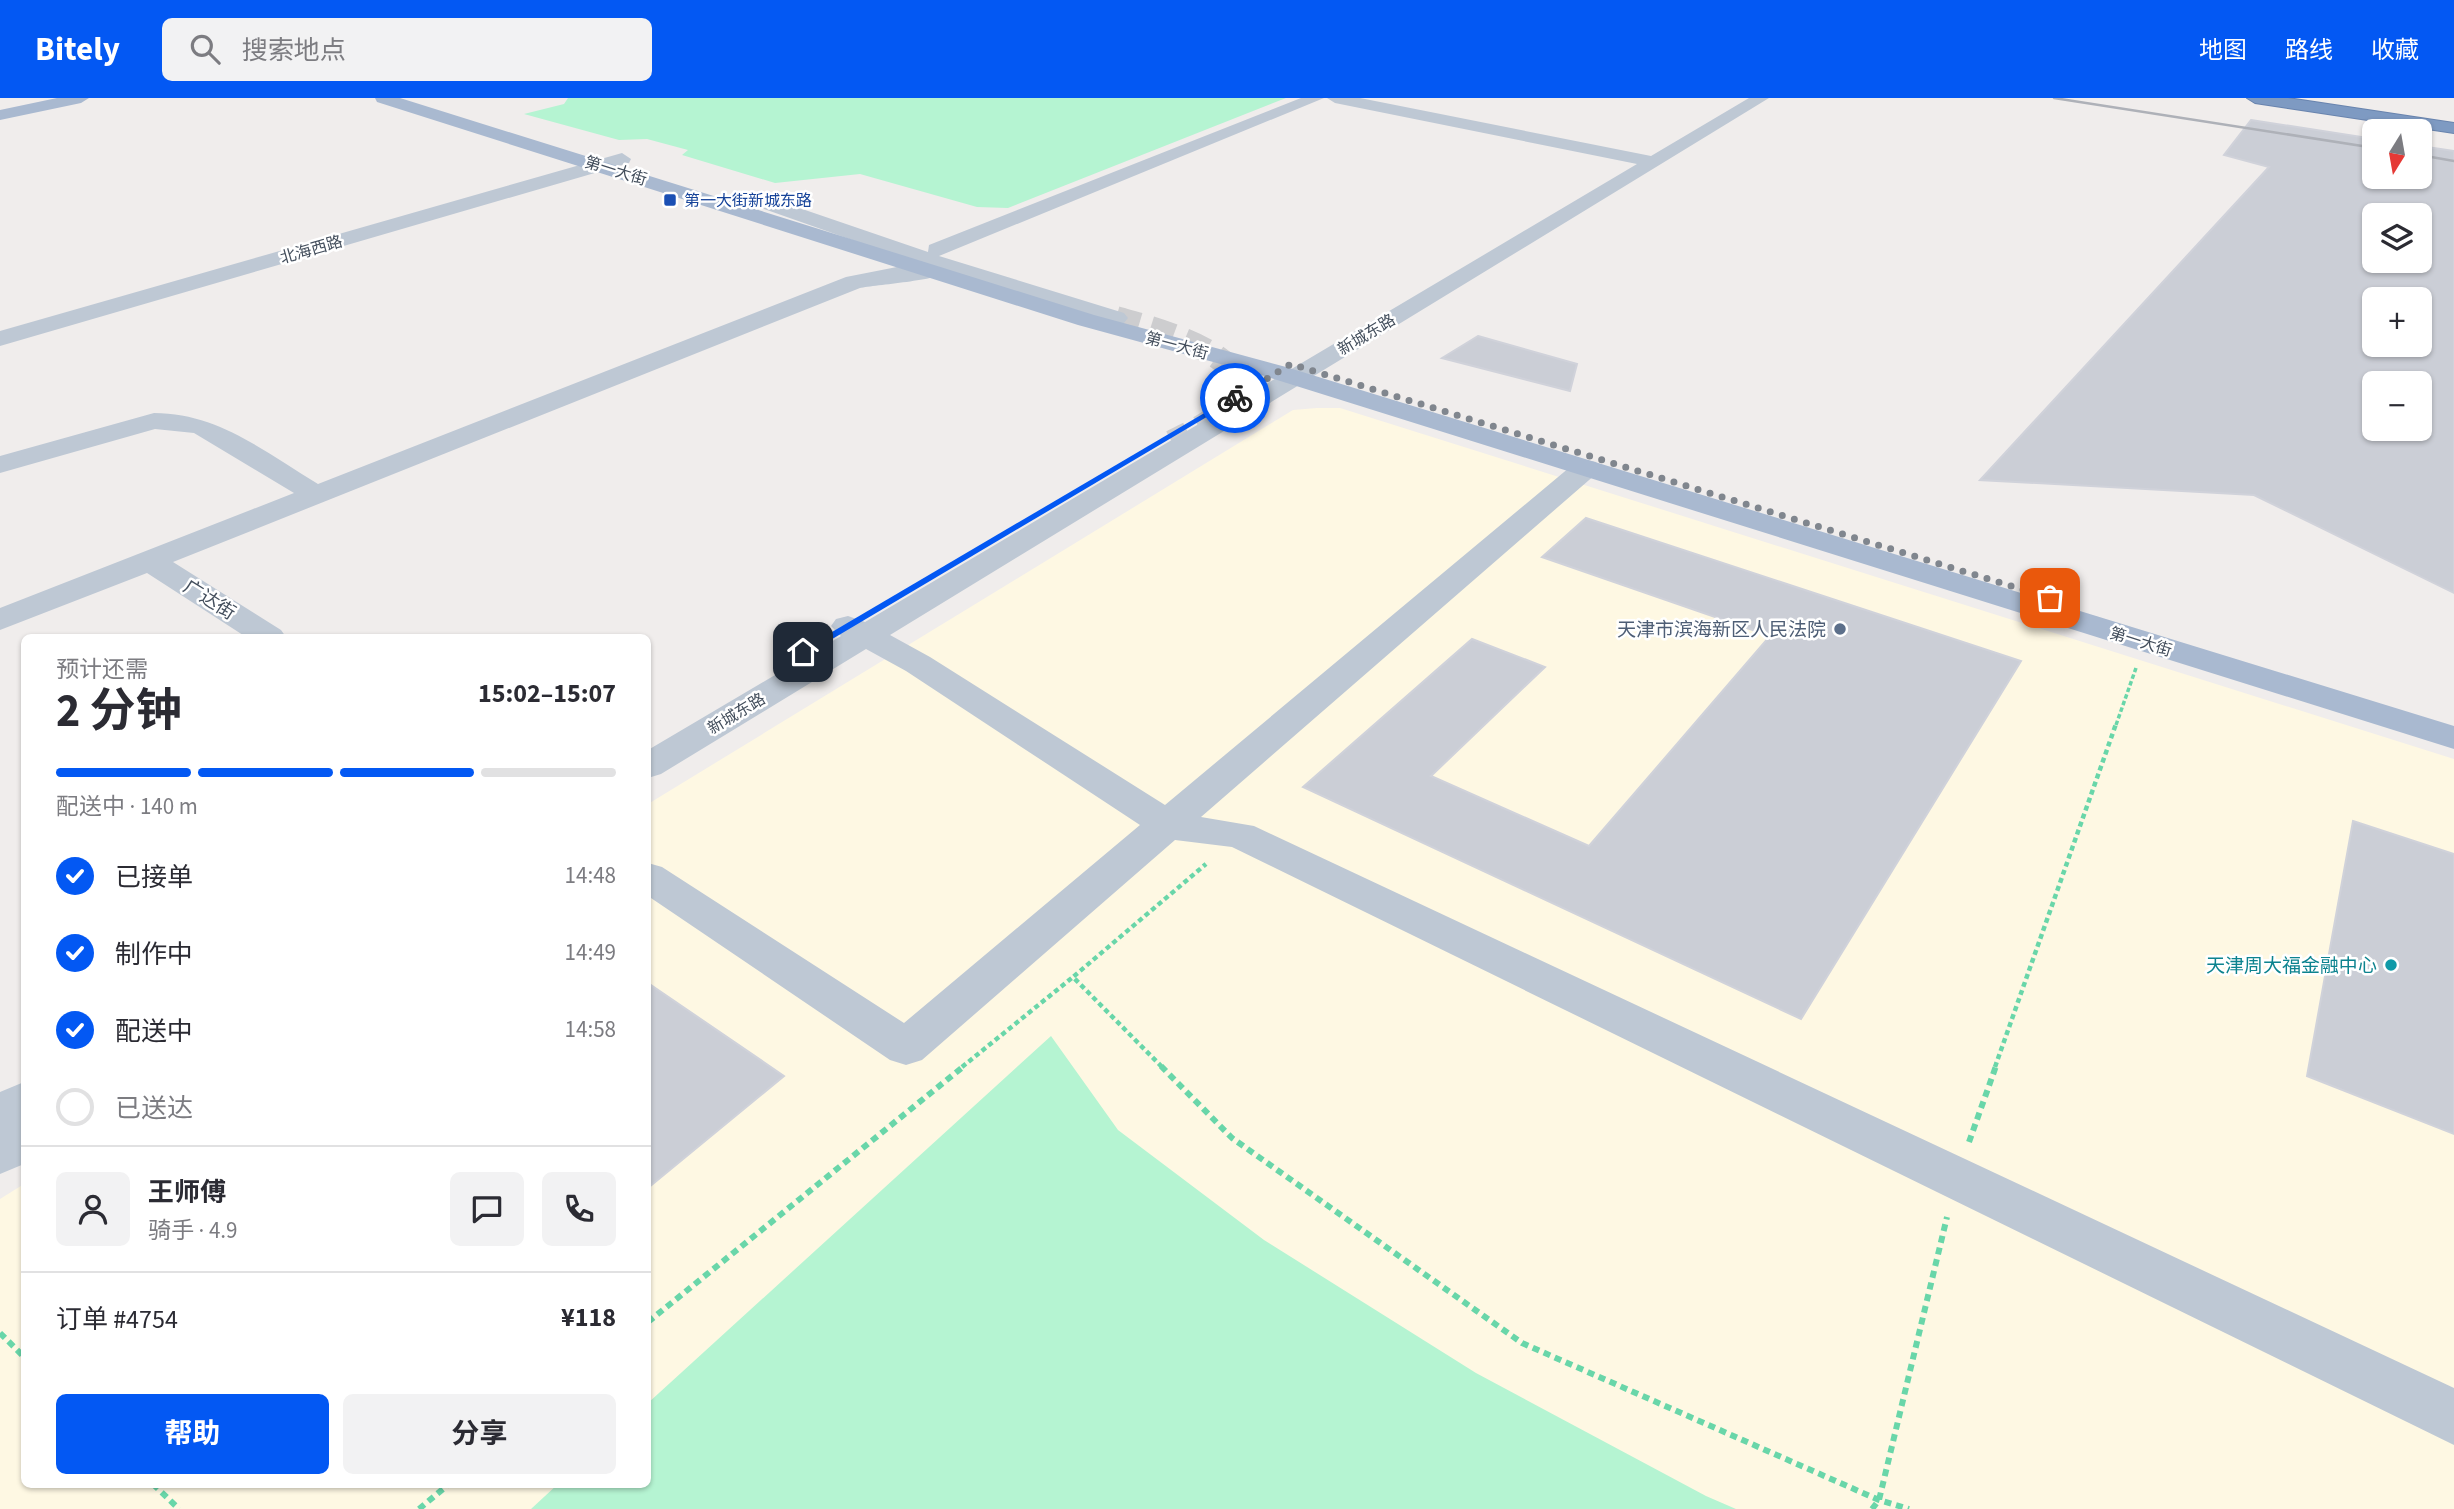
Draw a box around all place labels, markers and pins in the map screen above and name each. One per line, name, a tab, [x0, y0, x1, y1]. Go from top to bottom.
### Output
place label: 第一大街新城东路	[684, 190, 812, 212]
marker: 第一大街新城东路	[662, 192, 678, 208]
pin	[2020, 568, 2080, 628]
place label: 天津市滨海新区人民法院	[1617, 617, 1826, 644]
marker: 天津市滨海新区人民法院	[1832, 621, 1848, 637]
pin	[773, 622, 833, 682]
place label: 天津周大福金融中心	[2206, 953, 2377, 980]
marker: 天津周大福金融中心	[2383, 957, 2399, 973]

